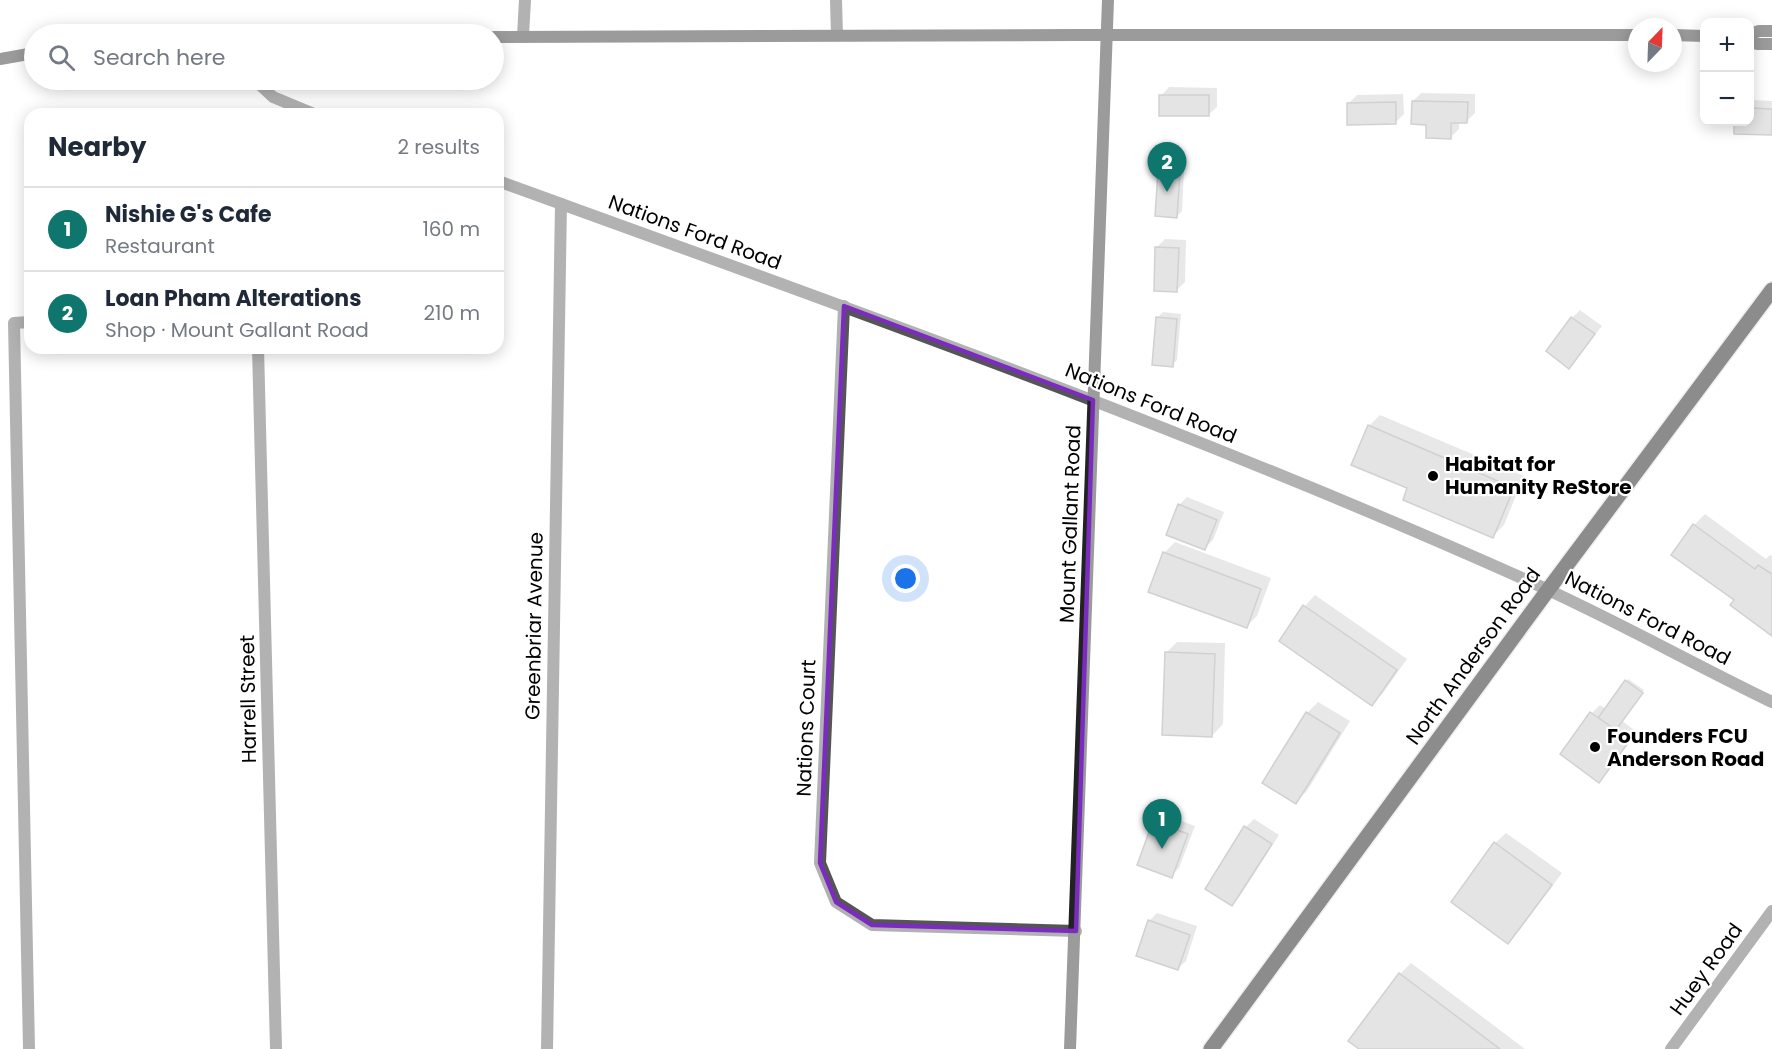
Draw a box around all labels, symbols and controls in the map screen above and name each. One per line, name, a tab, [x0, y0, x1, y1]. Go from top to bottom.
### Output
north arrow	[1628, 18, 1682, 72]
map controls	[1700, 18, 1754, 126]
button: +	[1700, 18, 1754, 72]
search box	[24, 24, 504, 90]
icon: search	[45, 41, 78, 74]
text: Search here	[93, 42, 226, 73]
button: −	[1700, 72, 1754, 126]
text: Nearby	[48, 129, 146, 165]
text: 2 results	[397, 133, 480, 161]
pin: 2	[1148, 142, 1186, 192]
street label: Nations Ford Road	[605, 188, 785, 276]
text: Nishie G's Cafe	[105, 199, 272, 230]
text: 1	[64, 215, 71, 243]
text: 160 m	[422, 215, 480, 243]
text: Restaurant	[105, 232, 215, 260]
text: Loan Pham Alterations	[105, 283, 361, 314]
text: 2	[62, 299, 73, 327]
text: 210 m	[424, 299, 480, 327]
text: Shop · Mount Gallant Road	[105, 316, 369, 344]
street label: Nations Ford Road	[1061, 356, 1241, 450]
street label: Mount Gallant Road	[1053, 425, 1087, 623]
place label: Habitat for Humanity ReStore	[1445, 450, 1632, 501]
marker: Habitat for Humanity ReStore	[1426, 469, 1440, 483]
street label: Greenbriar Avenue	[518, 532, 550, 720]
street label: North Anderson Road	[1399, 562, 1547, 750]
your location	[891, 564, 920, 593]
street label: Nations Ford Road	[1560, 564, 1736, 672]
street label: Harrell Street	[233, 635, 263, 763]
street label: Nations Court	[790, 659, 822, 797]
place label: Founders FCU Anderson Road	[1607, 722, 1764, 773]
marker: Founders FCU Anderson Road	[1588, 740, 1602, 754]
pin: 1	[1142, 800, 1182, 849]
street label: Huey Road	[1663, 917, 1749, 1021]

